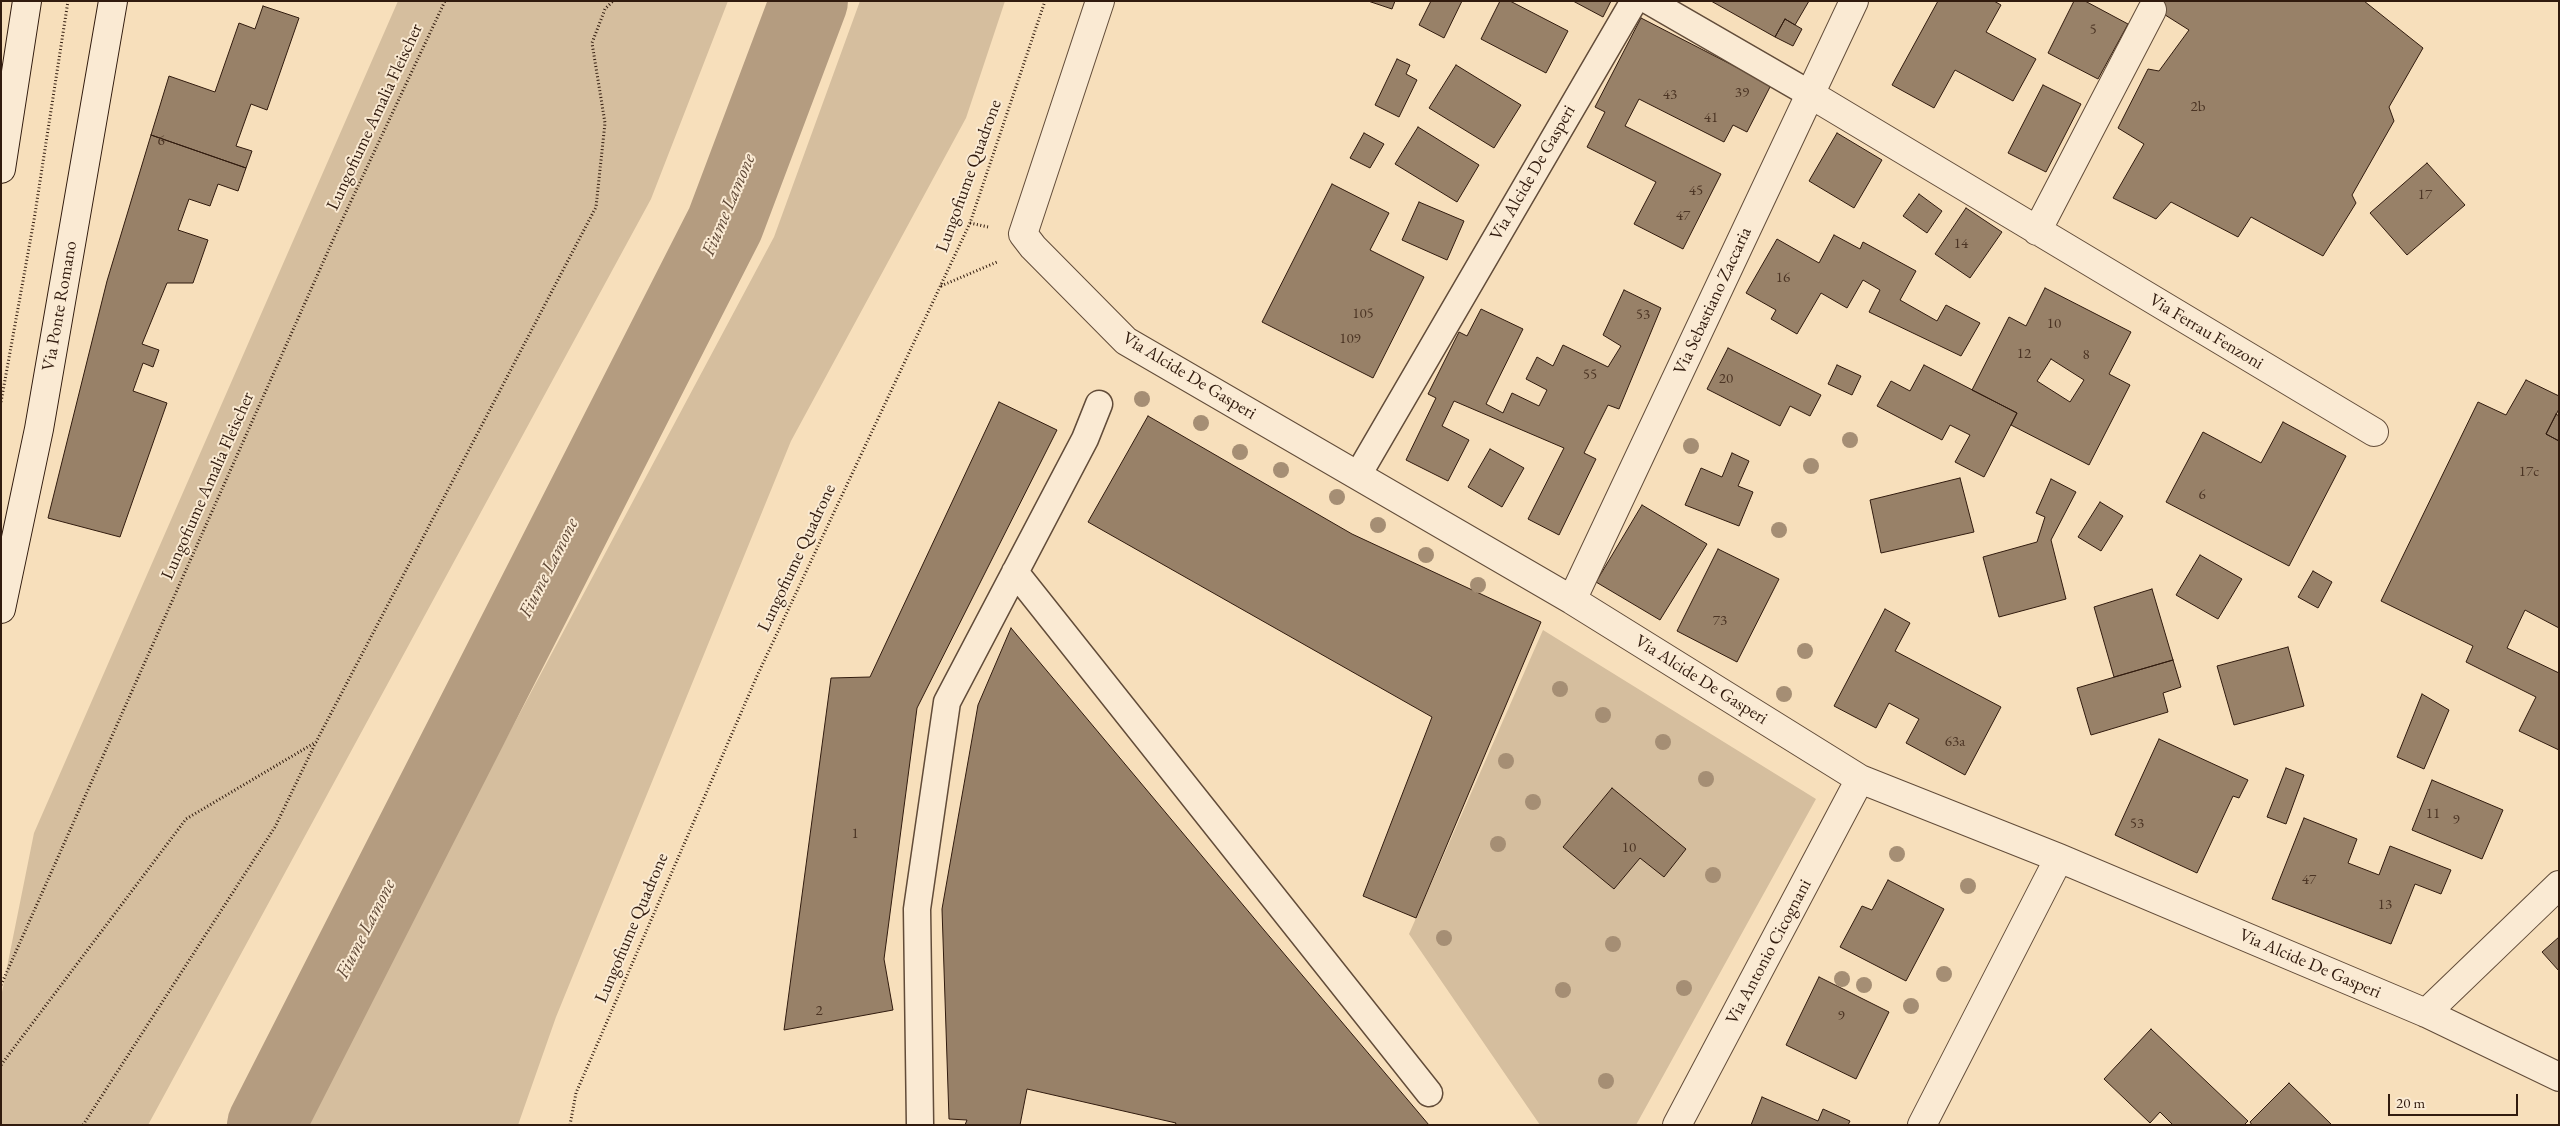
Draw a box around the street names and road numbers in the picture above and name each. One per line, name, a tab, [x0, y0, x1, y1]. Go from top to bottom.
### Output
street label: Lungofiume Amalia Fleischer	[322, 20, 428, 214]
street label: Lungofiume Quadrone	[931, 97, 1007, 255]
street label: Via Alcide De Gasperi	[1486, 102, 1580, 244]
street label: Via Sebastiano Zaccaria	[1669, 224, 1757, 378]
street label: Via Ponte Romano	[38, 239, 82, 373]
street label: Via Ferrau Fenzoni	[2145, 289, 2267, 375]
street label: Via Alcide De Gasperi	[1118, 328, 1260, 424]
street label: Lungofiume Amalia Fleischer	[157, 389, 259, 583]
street label: Lungofiume Quadrone	[753, 481, 841, 635]
street label: Via Alcide De Gasperi	[1631, 630, 1771, 730]
street label: Lungofiume Quadrone	[591, 850, 673, 1006]
street label: Via Antonio Cicognani	[1722, 876, 1816, 1028]
street label: Via Alcide De Gasperi	[2236, 924, 2384, 1004]

